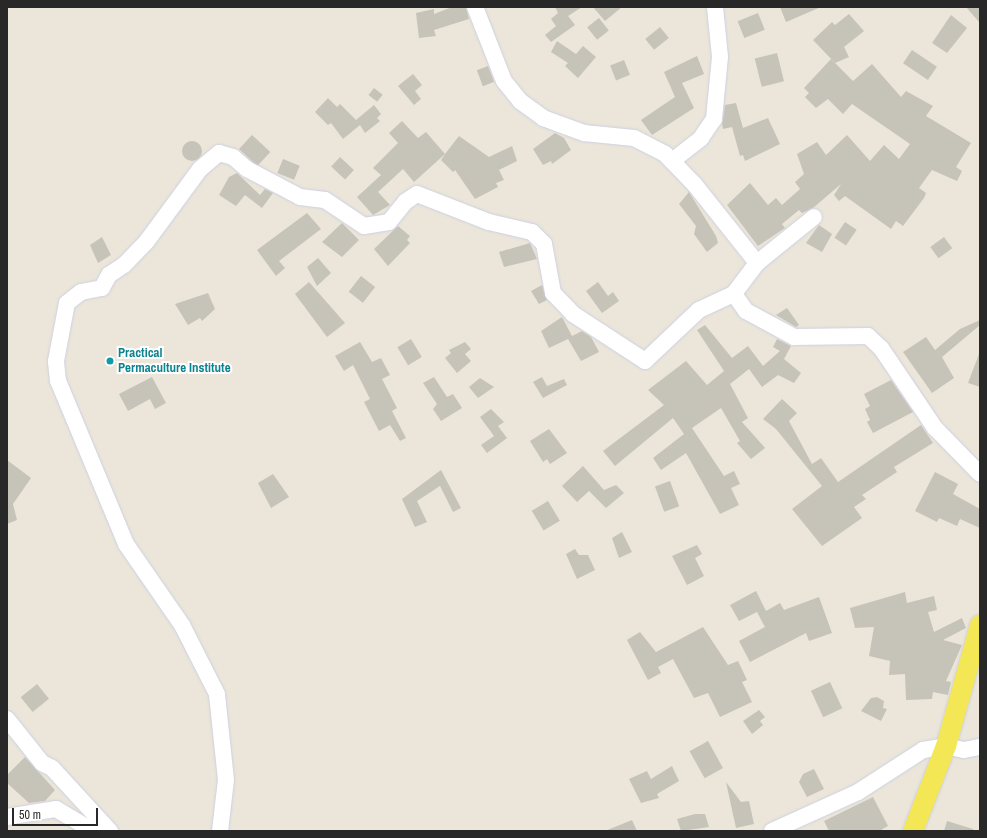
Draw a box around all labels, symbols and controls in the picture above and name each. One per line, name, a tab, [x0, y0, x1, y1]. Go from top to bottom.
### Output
place label: Practical Permaculture Institute	[118, 346, 231, 377]
marker: Practical Permaculture Institute	[105, 356, 115, 366]
scale bar	[14, 800, 100, 826]
text: 50 m	[19, 807, 41, 823]

